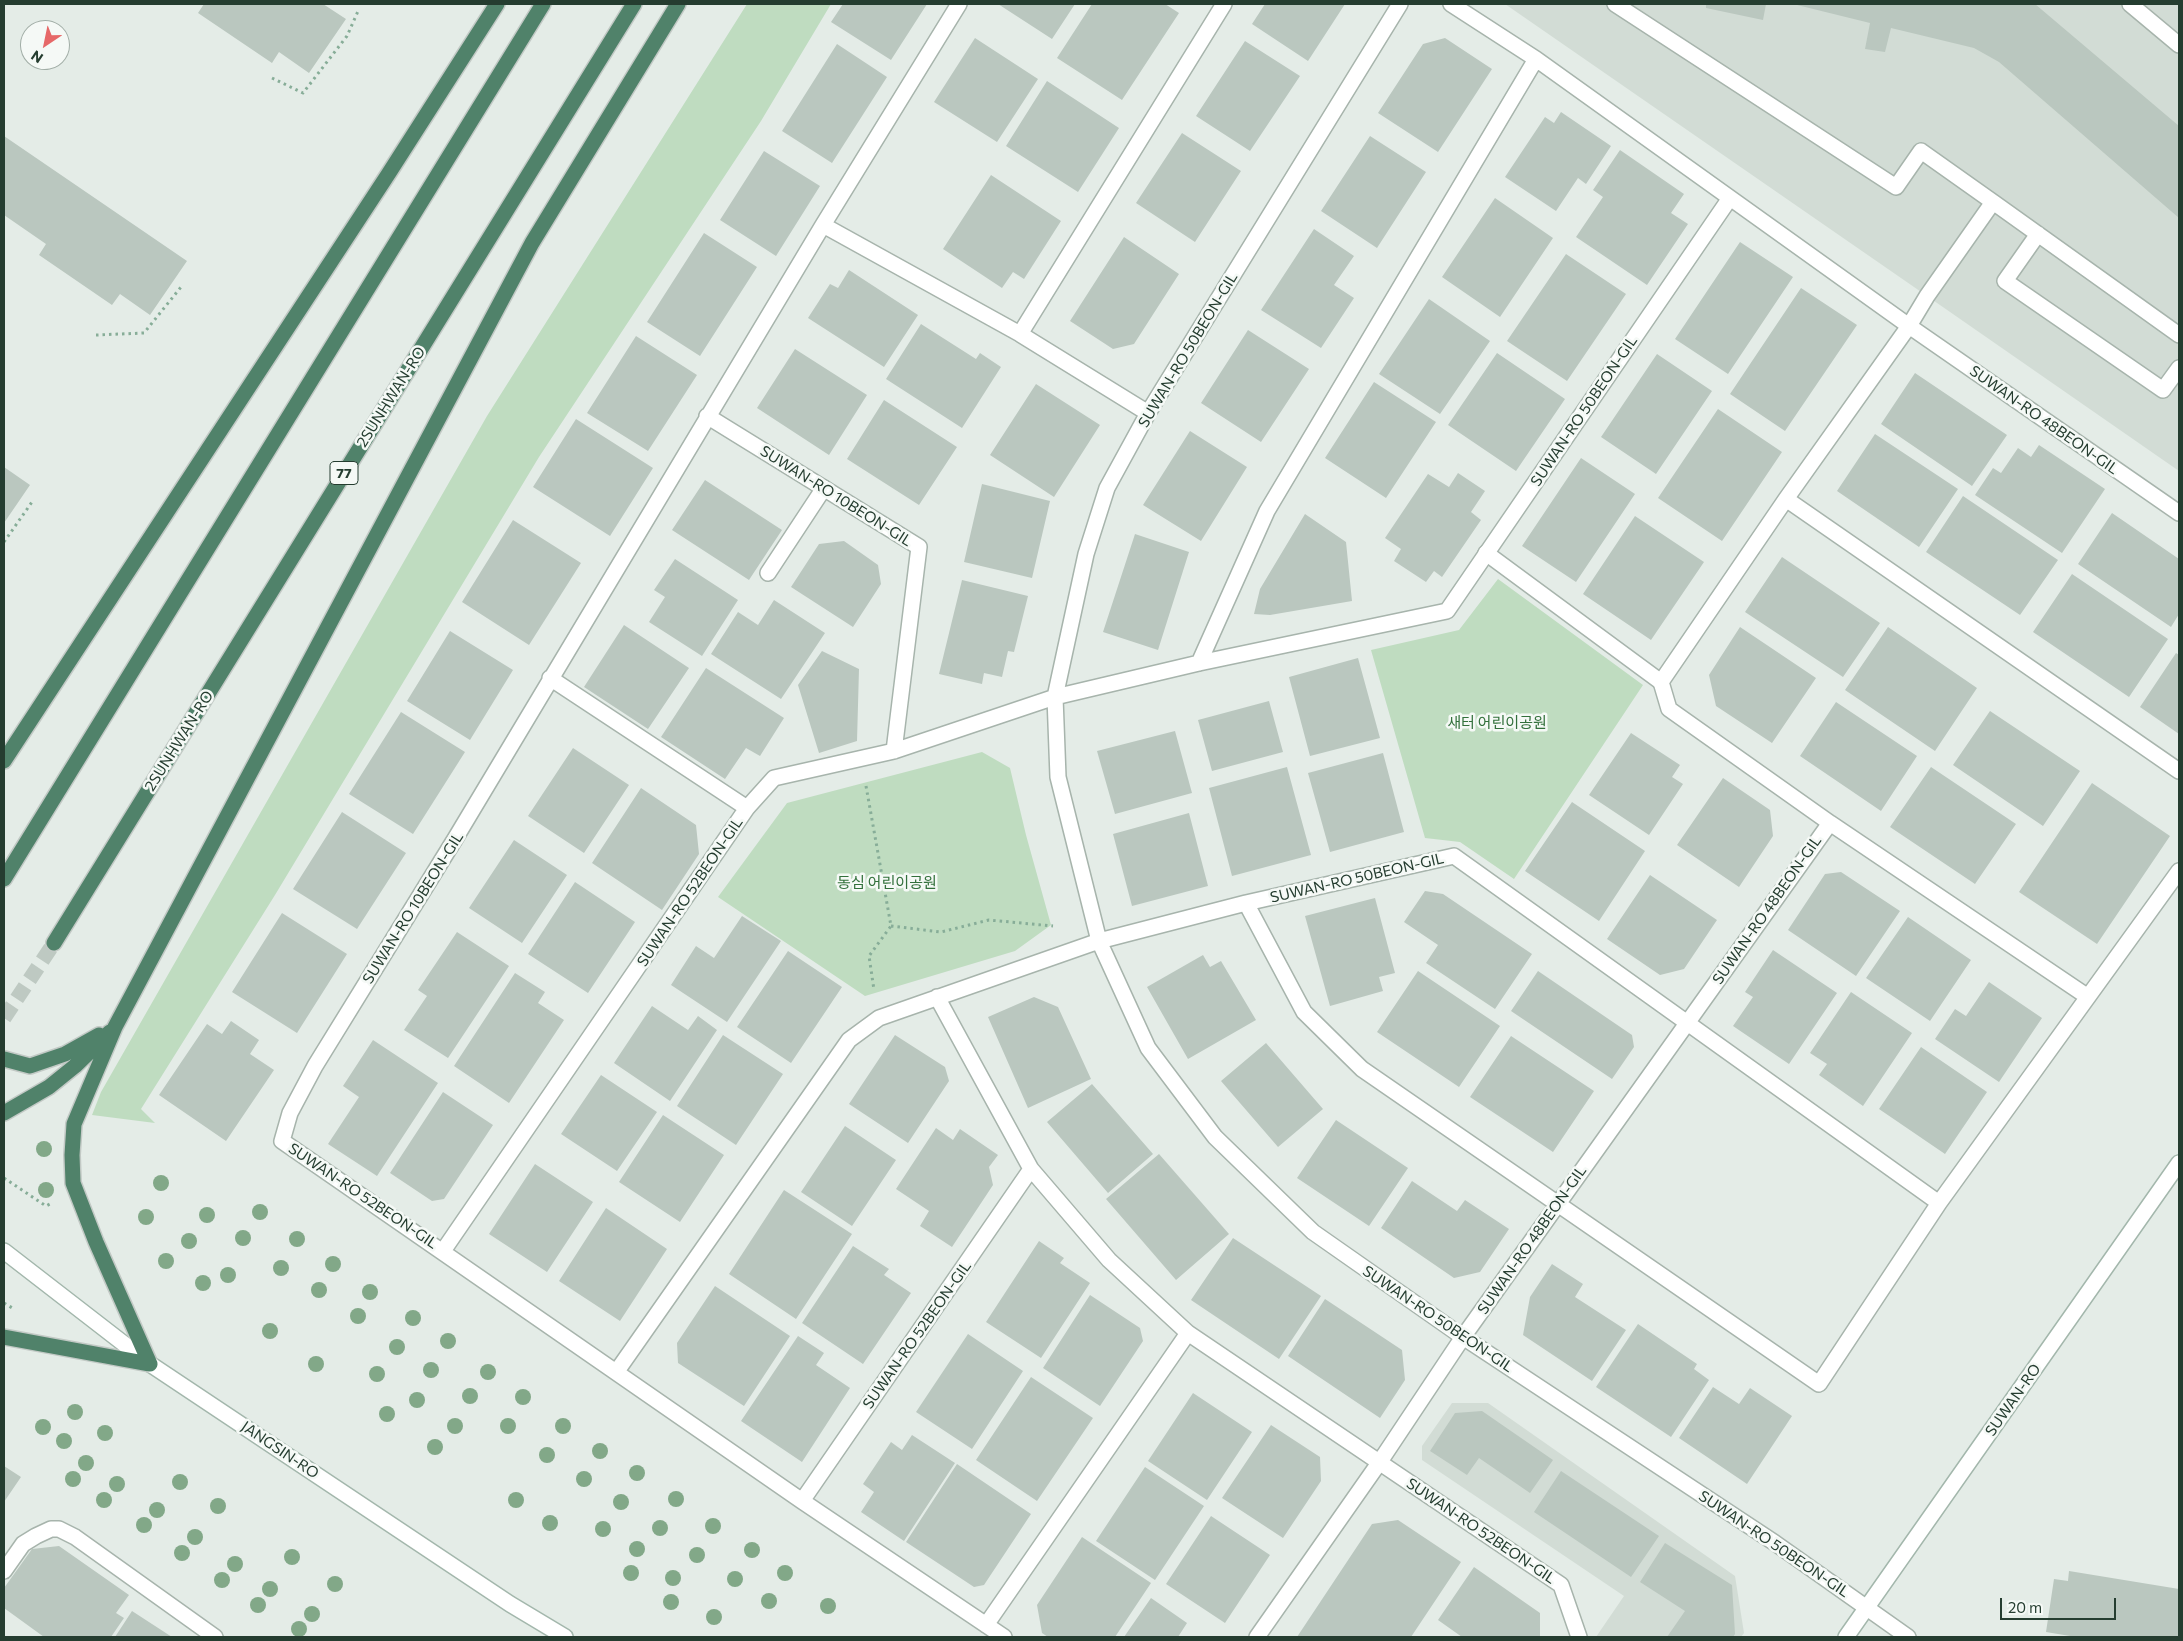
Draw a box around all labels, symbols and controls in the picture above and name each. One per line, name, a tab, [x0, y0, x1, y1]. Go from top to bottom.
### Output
north arrow	[20, 20, 70, 70]
text: N	[28, 47, 46, 67]
street label: SUWAN-RO 50BEON-GIL	[1135, 269, 1241, 431]
street label: SUWAN-RO 50BEON-GIL	[1527, 332, 1641, 490]
street label: 2SUNHWAN-RO	[353, 344, 429, 450]
street label: SUWAN-RO 48BEON-GIL	[1966, 362, 2122, 478]
street label: SUWAN-RO 10BEON-GIL	[757, 442, 915, 550]
road number: 77	[330, 462, 358, 484]
street label: 2SUNHWAN-RO	[141, 688, 217, 794]
park label: 새터 어린이공원	[1447, 714, 1547, 732]
street label: SUWAN-RO 52BEON-GIL	[633, 814, 747, 970]
street label: SUWAN-RO 10BEON-GIL	[359, 829, 467, 987]
street label: SUWAN-RO 48BEON-GIL	[1709, 832, 1825, 988]
street label: SUWAN-RO 50BEON-GIL	[1268, 849, 1446, 907]
park label: 동심 어린이공원	[837, 874, 937, 892]
street label: SUWAN-RO 52BEON-GIL	[285, 1139, 441, 1253]
street label: SUWAN-RO 48BEON-GIL	[1474, 1162, 1590, 1318]
street label: SUWAN-RO 52BEON-GIL	[859, 1258, 975, 1412]
street label: SUWAN-RO 50BEON-GIL	[1359, 1262, 1517, 1376]
street label: SUWAN-RO	[1982, 1360, 2044, 1440]
street label: JANGSIN-RO	[238, 1417, 322, 1483]
street label: SUWAN-RO 52BEON-GIL	[1403, 1474, 1559, 1588]
street label: SUWAN-RO 50BEON-GIL	[1695, 1487, 1853, 1601]
scale bar	[2003, 1588, 2119, 1620]
text: 20 m	[2008, 1598, 2042, 1616]

